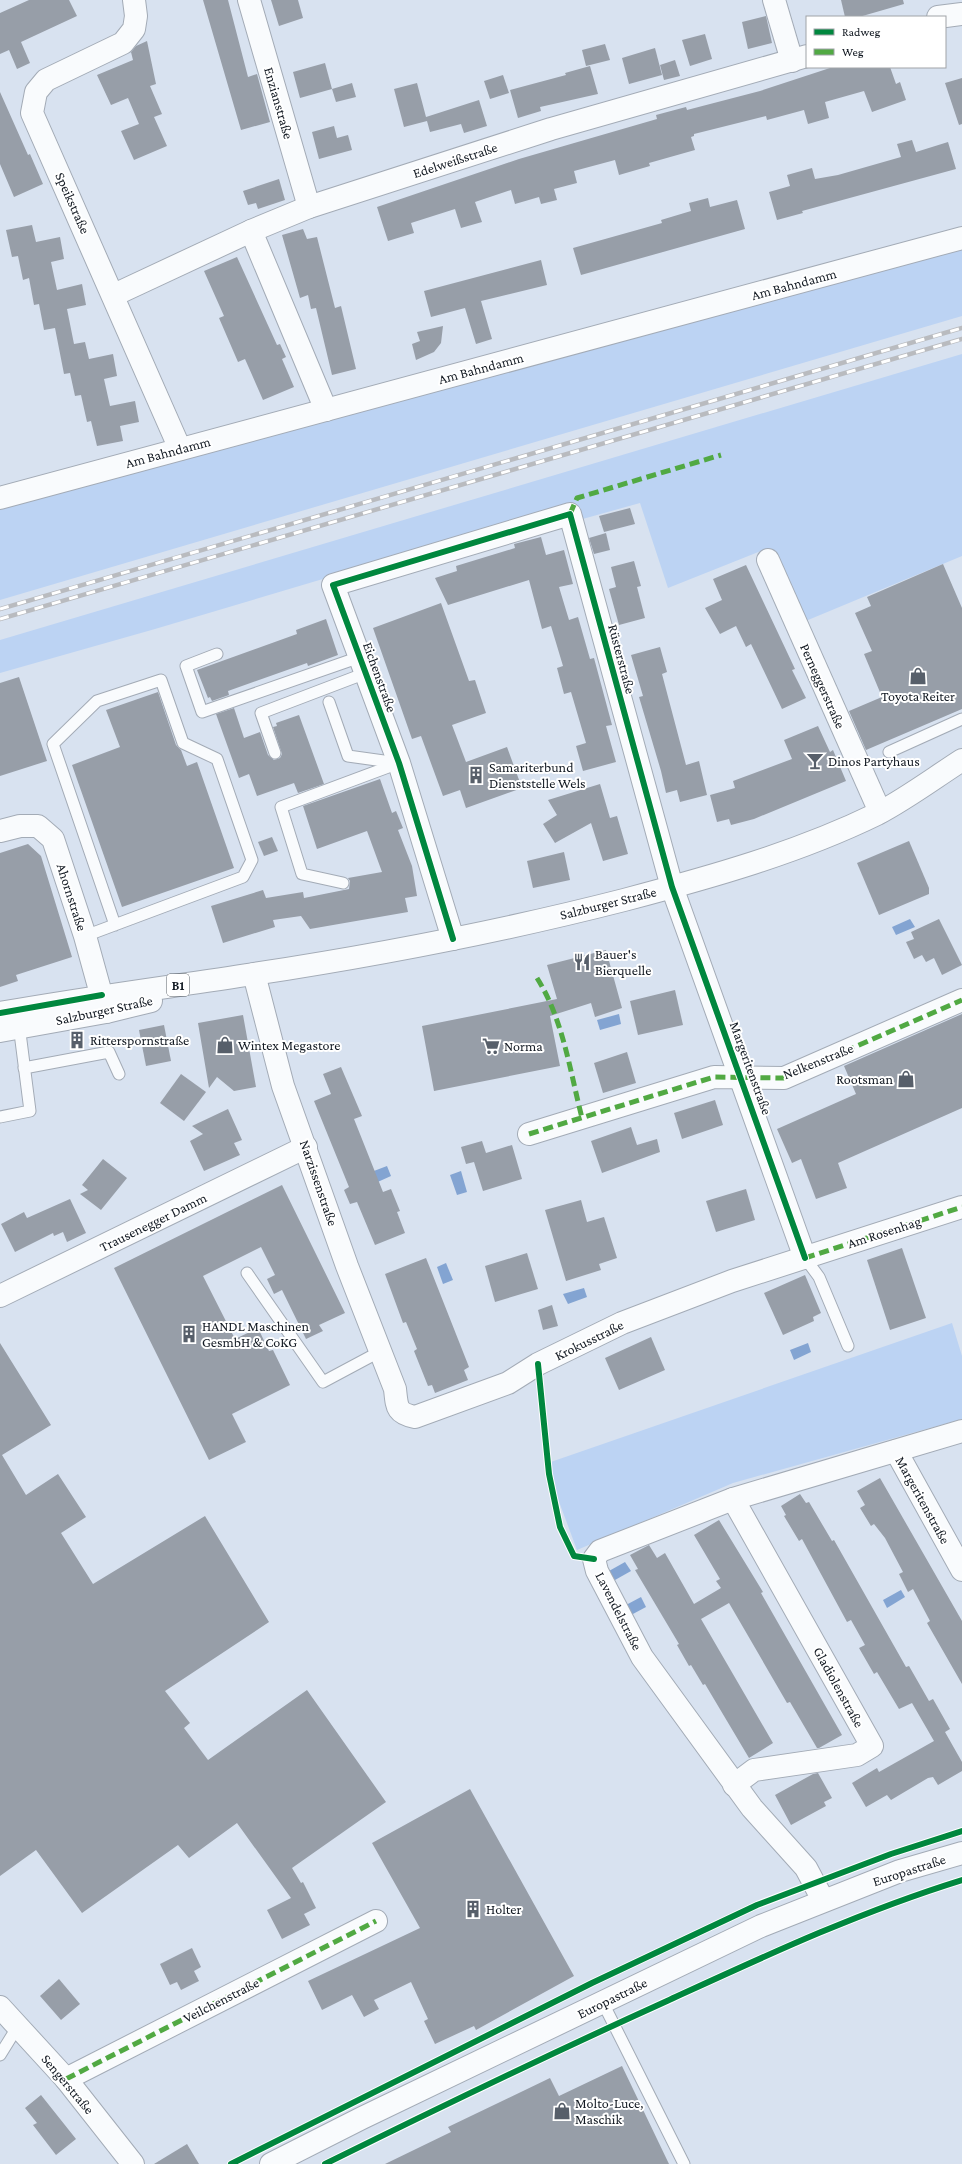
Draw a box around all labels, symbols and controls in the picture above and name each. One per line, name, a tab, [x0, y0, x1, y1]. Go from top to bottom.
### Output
legend	[806, 16, 946, 68]
text: Radweg	[842, 25, 880, 39]
text: Weg	[842, 45, 864, 59]
street label: Enzianstraße	[261, 65, 297, 141]
street label: Edelweißstraße	[411, 139, 499, 181]
street label: Speikstraße	[52, 170, 94, 236]
street label: Am Bahndamm	[750, 265, 838, 303]
street label: Am Bahndamm	[437, 349, 525, 387]
street label: Am Bahndamm	[124, 433, 212, 471]
street label: Rüsterstraße	[605, 622, 639, 696]
street label: Eichenstraße	[360, 640, 400, 714]
street label: Perneggerstraße	[797, 641, 849, 731]
shop icon: Toyota Reiter	[908, 666, 928, 686]
place label: Toyota Reiter	[881, 688, 955, 704]
bar icon: Dinos Partyhaus	[805, 751, 825, 771]
place label: Dinos Partyhaus	[828, 753, 920, 769]
place label: Samariterbund Dienststelle Wels	[489, 759, 586, 791]
building icon: Samariterbund Dienststelle Wels	[466, 765, 486, 785]
street label: Ahornstraße	[54, 861, 90, 933]
street label: Salzburger Straße	[558, 883, 658, 923]
place label: Bauer's Bierquelle	[595, 946, 651, 978]
restaurant icon: Bauer's Bierquelle	[572, 952, 592, 972]
road number: B1	[167, 974, 189, 996]
street label: Salzburger Straße	[54, 992, 154, 1028]
street label: Margeritenstraße	[727, 1019, 775, 1117]
building icon: Ritterspornstraße	[67, 1030, 87, 1050]
place label: Ritterspornstraße	[90, 1032, 189, 1048]
shop icon: Wintex Megastore	[215, 1035, 235, 1055]
supermarket icon: Norma	[481, 1036, 501, 1056]
place label: Wintex Megastore	[238, 1037, 340, 1053]
place label: Norma	[504, 1038, 543, 1054]
street label: Nelkenstraße	[780, 1040, 856, 1082]
shop icon: Rootsman	[896, 1069, 916, 1089]
place label: Rootsman	[836, 1071, 893, 1087]
street label: Narzissenstraße	[297, 1138, 341, 1228]
street label: Trausenegger Damm	[97, 1189, 209, 1255]
street label: Am Rosenhag	[845, 1213, 923, 1251]
street label: Krokusstraße	[552, 1316, 626, 1364]
place label: HANDL Maschinen GesmbH & CoKG	[202, 1318, 309, 1350]
building icon: HANDL Maschinen GesmbH & CoKG	[179, 1324, 199, 1344]
street label: Margeritenstraße	[892, 1453, 954, 1547]
street label: Lavendelstraße	[592, 1569, 646, 1653]
street label: Gladiolenstraße	[810, 1644, 868, 1730]
street label: Europastraße	[871, 1851, 947, 1889]
building icon: Holter	[463, 1899, 483, 1919]
place label: Holter	[486, 1901, 522, 1917]
street label: Veilchenstraße	[180, 1974, 262, 2026]
street label: Europastraße	[575, 1974, 649, 2022]
street label: Sengerstraße	[38, 2051, 98, 2117]
place label: Molto-Luce, Maschik	[575, 2095, 643, 2127]
shop icon: Molto-Luce, Maschik	[552, 2101, 572, 2121]

